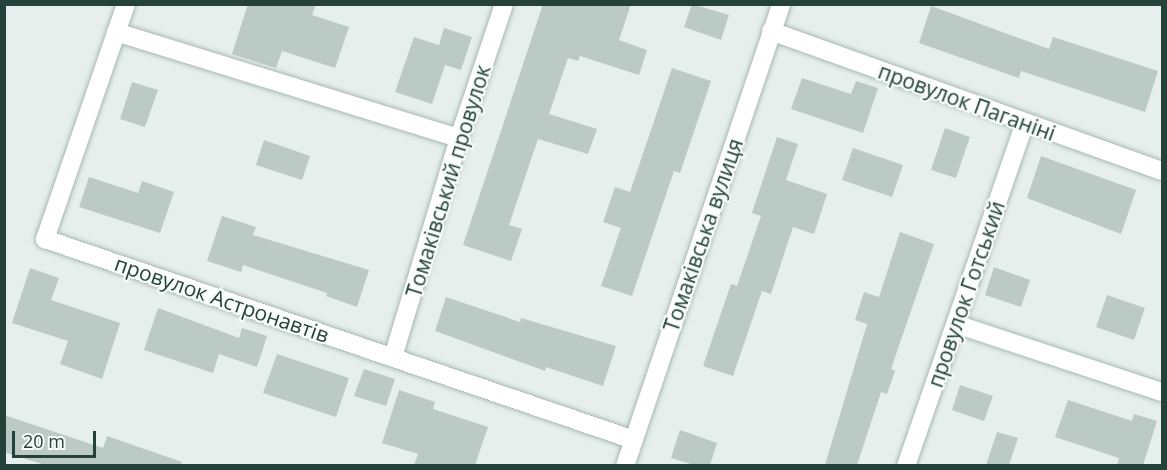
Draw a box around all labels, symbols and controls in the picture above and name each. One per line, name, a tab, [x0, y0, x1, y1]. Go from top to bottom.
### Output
street label: провулок Паганіні	[875, 58, 1059, 146]
street label: Томаківський провулок	[401, 62, 495, 300]
street label: Томаківська вулиця	[658, 135, 748, 335]
street label: провулок Готський	[922, 197, 1010, 391]
street label: провулок Астронавтів	[112, 250, 332, 348]
scale bar	[15, 419, 99, 457]
text: 20 m	[23, 429, 65, 453]

